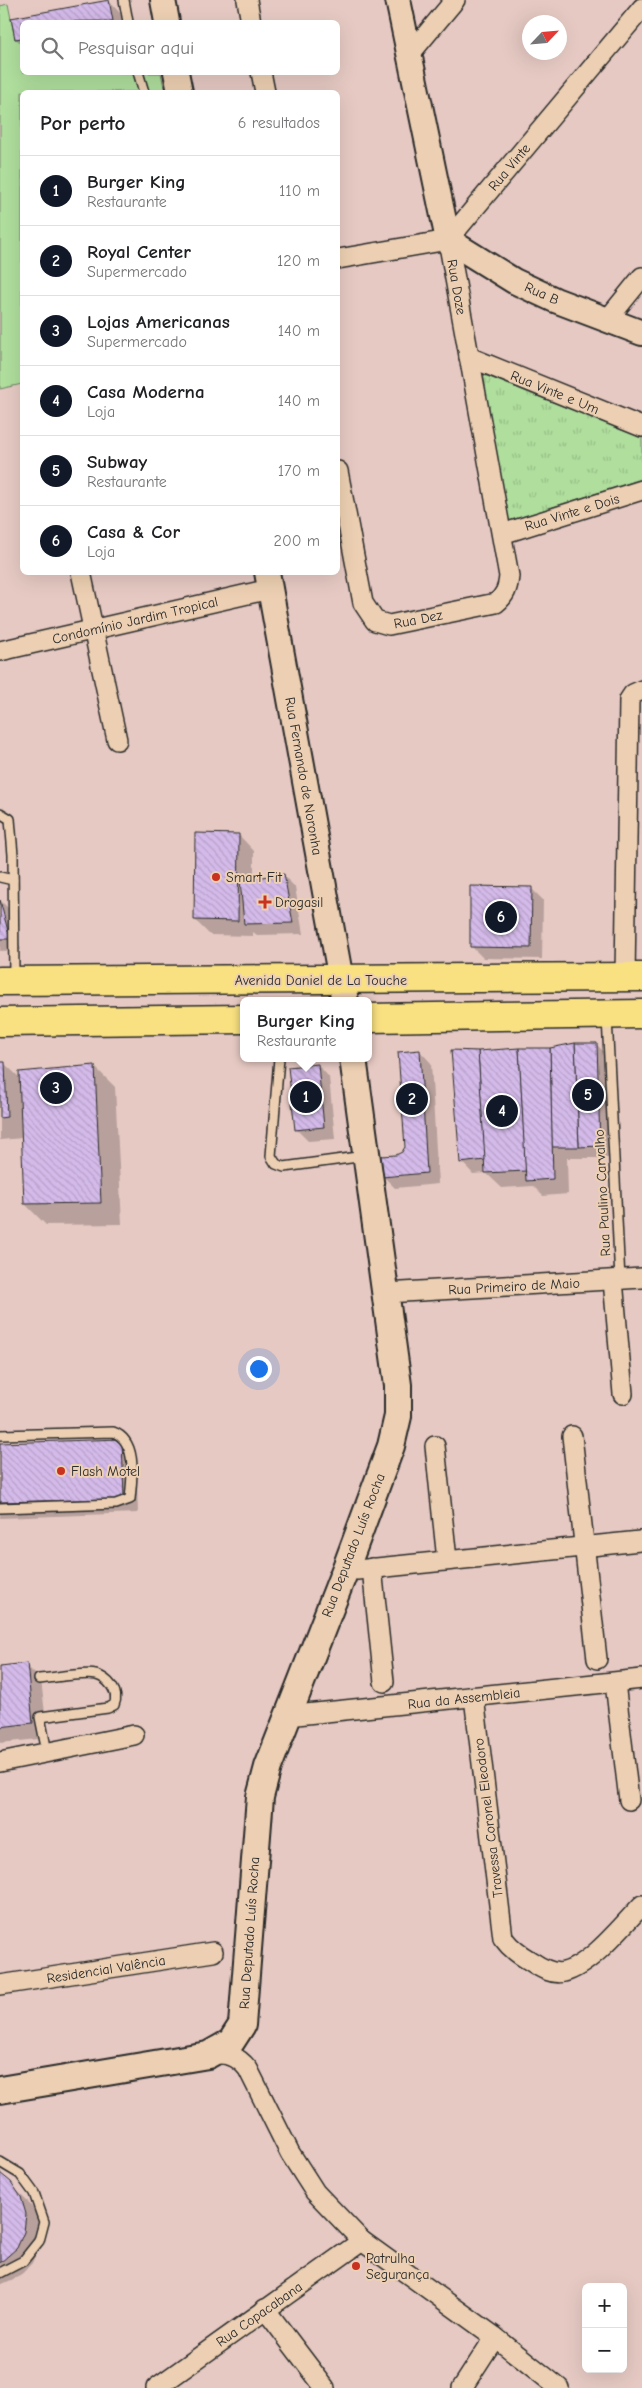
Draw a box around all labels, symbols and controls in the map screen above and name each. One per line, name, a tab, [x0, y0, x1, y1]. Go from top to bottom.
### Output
north arrow	[522, 15, 567, 60]
search box	[20, 20, 340, 75]
icon: search	[38, 34, 66, 62]
text: Pesquisar aqui	[78, 37, 194, 59]
text: Por perto	[40, 111, 125, 135]
text: 6 resultados	[238, 114, 320, 132]
street label: Rua Vinte	[485, 140, 534, 194]
text: Burger King	[87, 171, 186, 193]
text: 1	[53, 182, 59, 200]
text: 110 m	[279, 182, 320, 200]
text: Restaurante	[87, 193, 167, 211]
text: Royal Center	[87, 241, 191, 263]
text: 2	[52, 252, 60, 270]
text: 120 m	[277, 252, 320, 270]
street label: Rua Doze	[443, 258, 470, 316]
text: Supermercado	[87, 263, 187, 281]
street label: Rua B	[522, 278, 562, 309]
text: Lojas Americanas	[87, 311, 230, 333]
text: 3	[52, 322, 60, 340]
text: 140 m	[278, 322, 320, 340]
text: Supermercado	[87, 333, 187, 351]
street label: Rua Vinte e Um	[508, 367, 602, 418]
text: Casa Moderna	[87, 381, 205, 403]
text: 4	[52, 392, 60, 410]
text: 140 m	[278, 392, 320, 410]
text: Loja	[87, 403, 115, 421]
text: Subway	[87, 451, 147, 473]
text: 5	[52, 462, 60, 480]
text: 170 m	[278, 462, 320, 480]
text: Restaurante	[87, 473, 167, 491]
street label: Rua Vinte e Dois	[523, 490, 622, 535]
text: Casa & Cor	[87, 521, 180, 543]
text: 6	[52, 532, 60, 550]
text: 200 m	[274, 532, 320, 550]
text: Loja	[87, 543, 115, 561]
street label: Condomínio Jardim Tropical	[51, 593, 220, 648]
street label: Rua Dez	[392, 606, 444, 633]
street label: Rua Fernando de Noronha	[281, 696, 326, 857]
place label: Smart Fit	[226, 869, 283, 886]
marker: Smart Fit	[210, 871, 222, 883]
place label: Drogasil	[275, 894, 323, 911]
marker: Drogasil	[259, 896, 271, 908]
pin: 6	[485, 898, 517, 936]
street label: Avenida Daniel de La Touche	[235, 972, 407, 989]
popup	[240, 997, 372, 1062]
text: Burger King	[257, 1010, 355, 1032]
text: Restaurante	[257, 1032, 336, 1050]
pin: 3	[40, 1069, 72, 1107]
pin: 5	[572, 1076, 604, 1114]
pin: 1	[290, 1078, 322, 1116]
pin: 2	[396, 1080, 428, 1118]
pin: 4	[486, 1092, 518, 1130]
street label: Rua Paulino Carvalho	[591, 1129, 614, 1257]
street label: Rua Primeiro de Maio	[448, 1275, 580, 1298]
your location	[246, 1356, 272, 1382]
place label: Flash Motel	[71, 1463, 140, 1480]
marker: Flash Motel	[55, 1465, 67, 1477]
street label: Rua Deputado Luís Rocha	[318, 1471, 389, 1620]
street label: Rua da Assembleia	[407, 1684, 521, 1713]
street label: Travessa Coronel Eleodoro	[470, 1737, 507, 1899]
street label: Rua Deputado Luís Rocha	[236, 1856, 263, 2010]
street label: Residencial Valência	[45, 1952, 167, 1987]
place label: Patrulha Segurança	[366, 2250, 430, 2283]
marker: Patrulha Segurança	[350, 2260, 362, 2272]
street label: Rua Copacabana	[213, 2278, 306, 2351]
map controls	[582, 2283, 627, 2373]
button: +	[582, 2283, 627, 2328]
button: −	[582, 2328, 627, 2373]

